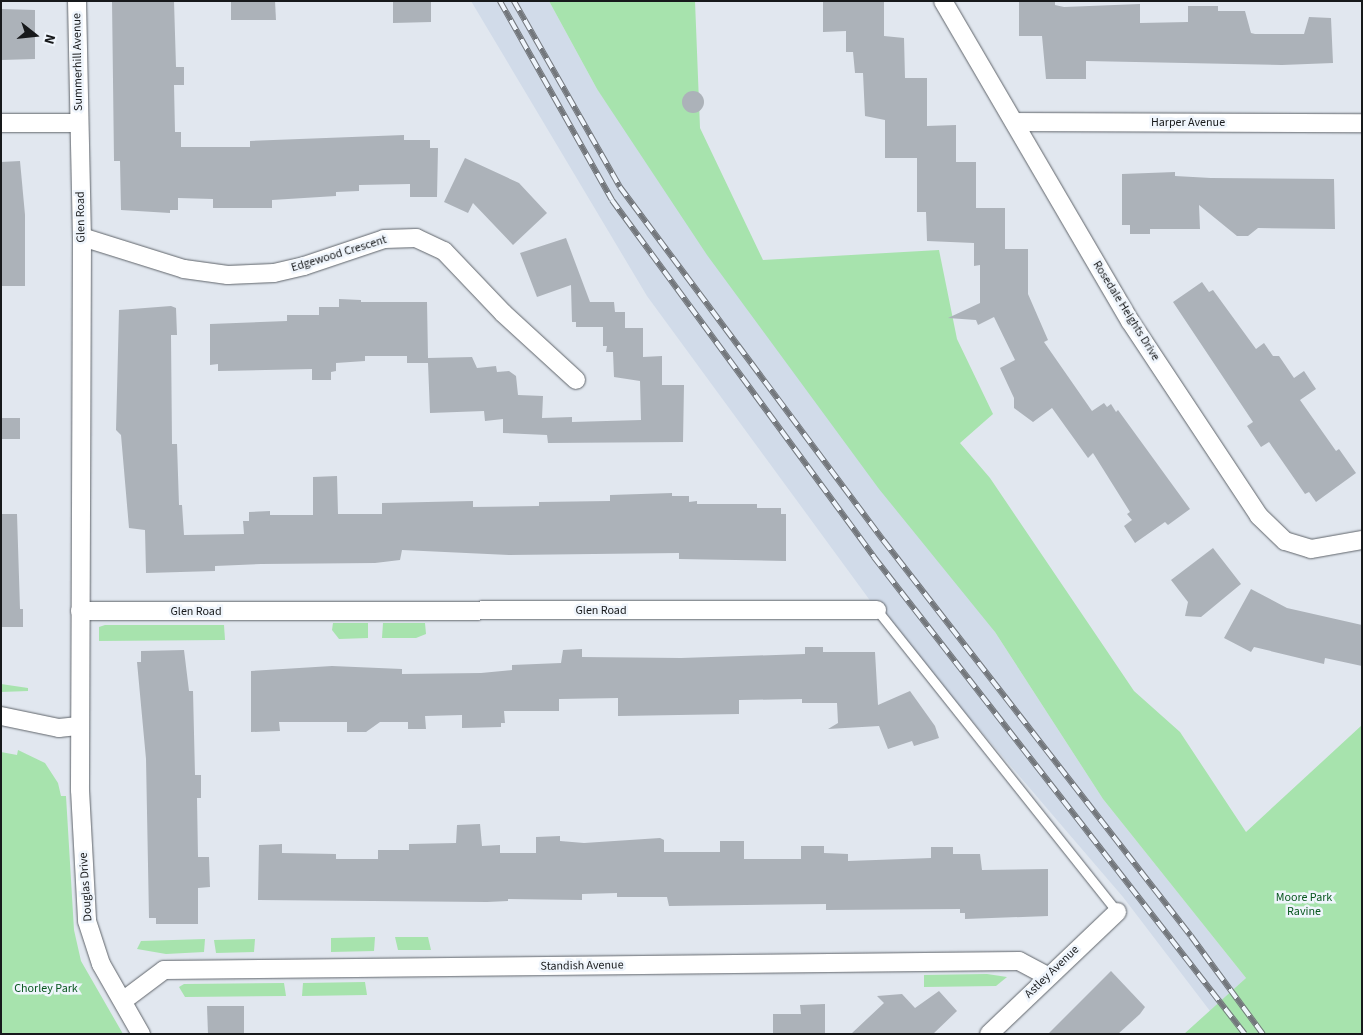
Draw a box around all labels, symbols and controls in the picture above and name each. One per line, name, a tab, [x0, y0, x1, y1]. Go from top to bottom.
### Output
north arrow	[10, 10, 60, 60]
street label: Summerhill Avenue	[70, 13, 86, 111]
text: N	[39, 32, 60, 46]
street label: Harper Avenue	[1151, 116, 1225, 130]
street label: Glen Road	[73, 191, 89, 243]
street label: Edgewood Crescent	[290, 233, 388, 275]
street label: Rosedale Heights Drive	[1089, 258, 1163, 364]
street label: Glen Road	[575, 604, 627, 618]
street label: Glen Road	[170, 605, 222, 619]
street label: Douglas Drive	[76, 852, 96, 922]
park label: Moore Park Ravine	[1276, 891, 1332, 919]
street label: Astley Avenue	[1022, 943, 1082, 1001]
street label: Standish Avenue	[540, 958, 624, 974]
park label: Chorley Park	[14, 982, 78, 996]

